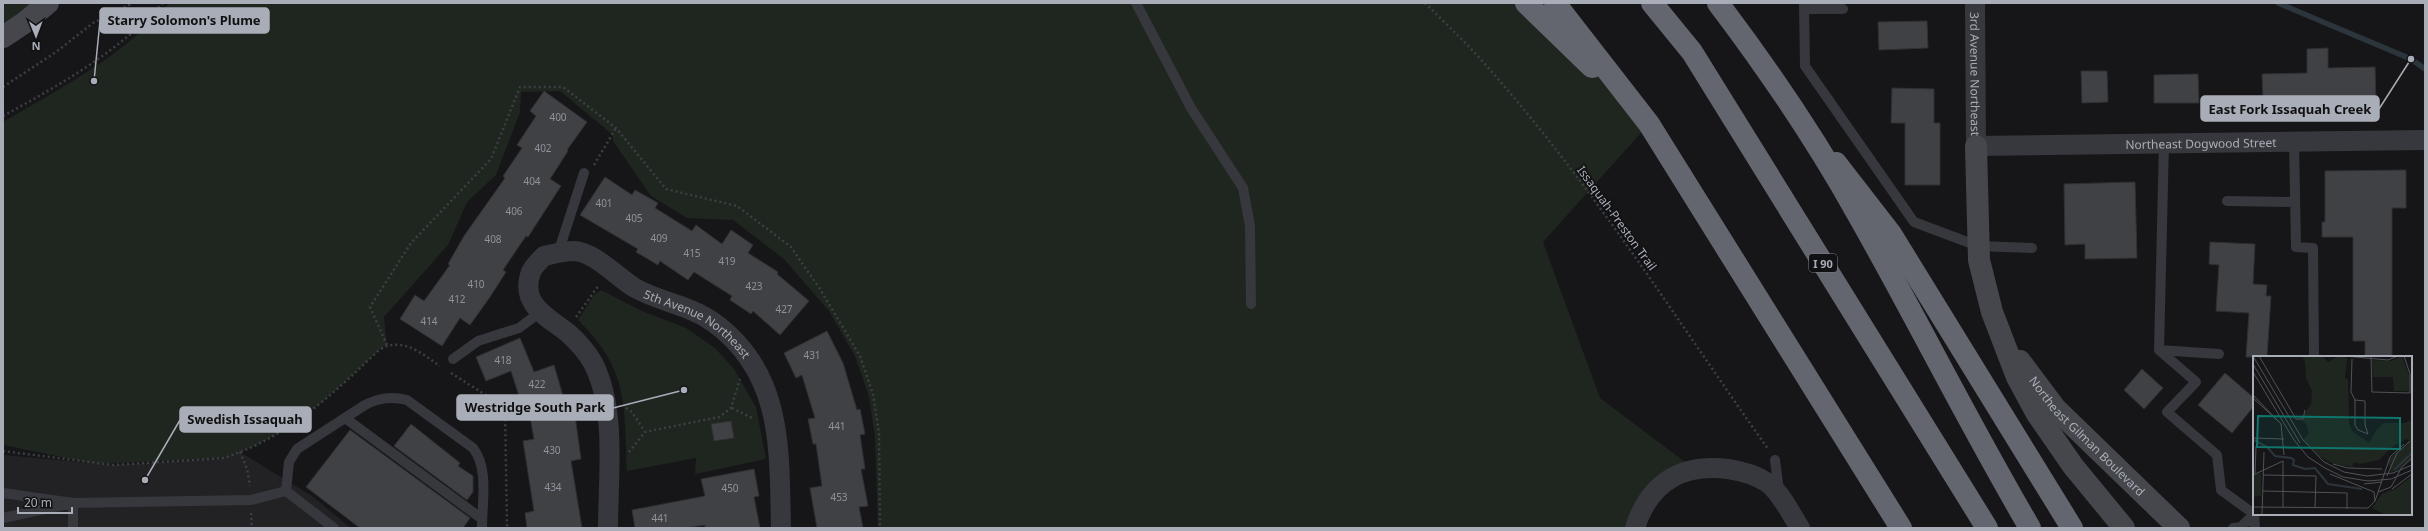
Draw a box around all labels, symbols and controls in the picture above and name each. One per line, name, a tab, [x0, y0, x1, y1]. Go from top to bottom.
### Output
callout: Starry Solomon's Plume	[100, 8, 269, 33]
text: Starry Solomon's Plume	[107, 11, 261, 29]
street label: 3rd Avenue Northeast	[1967, 12, 1984, 137]
north arrow	[16, 16, 56, 56]
text: N	[32, 39, 41, 54]
callout: East Fork Issaquah Creek	[2201, 96, 2379, 121]
text: East Fork Issaquah Creek	[2209, 100, 2372, 118]
house number: 400	[549, 110, 567, 124]
street label: Northeast Dogwood Street	[2125, 133, 2277, 153]
house number: 402	[534, 141, 552, 155]
street label: Issaquah-Preston Trail	[1573, 162, 1661, 274]
house number: 404	[523, 174, 541, 188]
house number: 401	[595, 196, 613, 210]
house number: 406	[505, 204, 523, 218]
house number: 405	[625, 211, 643, 225]
house number: 409	[650, 231, 668, 245]
house number: 408	[484, 232, 502, 246]
house number: 415	[683, 246, 701, 260]
house number: 419	[718, 254, 736, 268]
road number: I 90	[1809, 254, 1837, 272]
house number: 410	[467, 277, 485, 291]
house number: 423	[745, 279, 763, 293]
street label: 5th Avenue Northeast	[641, 285, 755, 362]
house number: 412	[448, 292, 466, 306]
house number: 427	[775, 302, 793, 316]
house number: 414	[420, 314, 438, 328]
house number: 431	[803, 348, 821, 362]
house number: 418	[494, 353, 512, 367]
inset map	[2253, 356, 2412, 515]
street label: Northeast Gilman Boulevard	[2026, 373, 2149, 499]
house number: 422	[528, 377, 546, 391]
callout: Westridge South Park	[457, 395, 613, 420]
text: Westridge South Park	[465, 398, 606, 416]
callout: Swedish Issaquah	[180, 407, 311, 432]
text: Swedish Issaquah	[187, 410, 303, 428]
house number: 441	[828, 419, 846, 433]
house number: 430	[543, 443, 561, 457]
house number: 434	[544, 480, 562, 494]
house number: 450	[721, 481, 739, 495]
scale bar	[18, 489, 72, 515]
house number: 453	[830, 490, 848, 504]
text: 20 m	[24, 494, 52, 511]
house number: 441	[651, 511, 669, 525]

